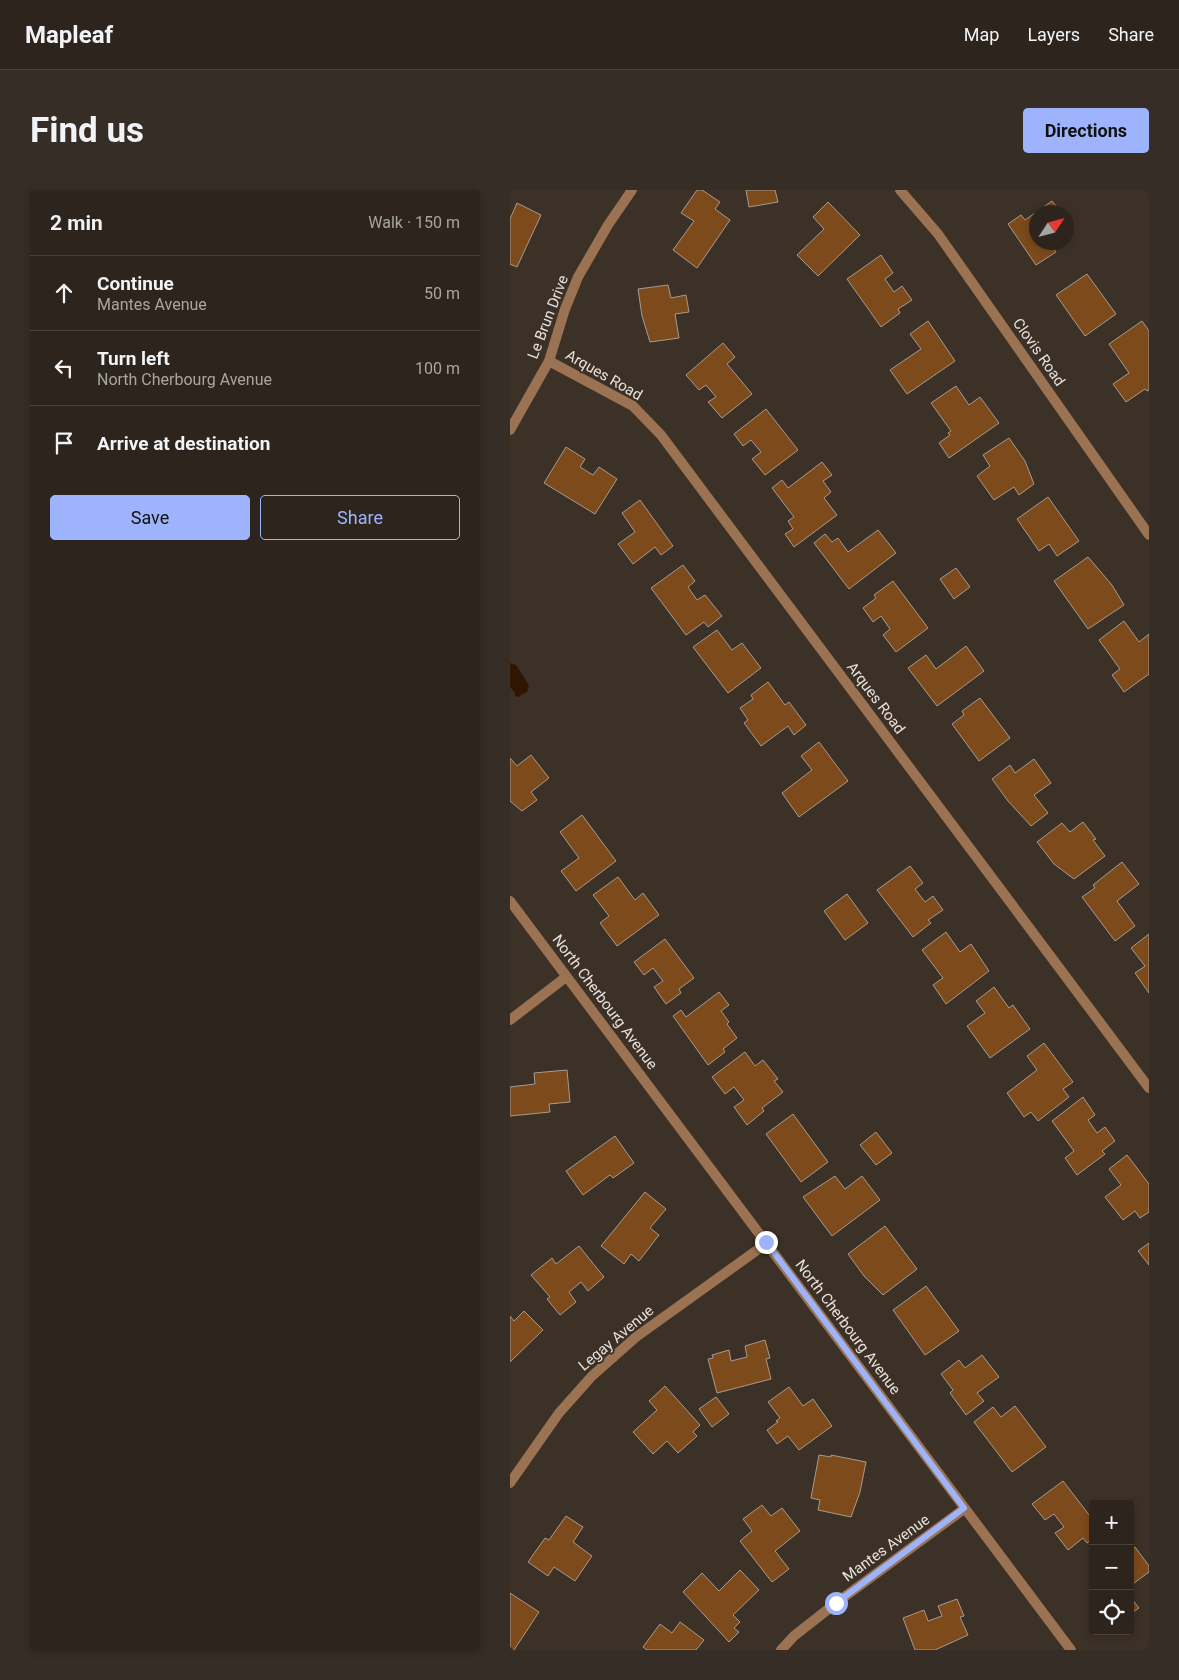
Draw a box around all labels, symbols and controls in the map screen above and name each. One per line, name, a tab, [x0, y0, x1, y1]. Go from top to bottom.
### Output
text: Mapleaf	[25, 21, 113, 49]
text: Map	[964, 24, 999, 45]
text: Layers	[1027, 24, 1080, 45]
text: Share	[1108, 24, 1154, 45]
button: Directions	[1023, 108, 1149, 153]
text: Find us	[30, 110, 144, 151]
north arrow	[1029, 205, 1074, 250]
text: 2 min	[50, 211, 103, 235]
text: Walk · 150 m	[368, 213, 460, 232]
text: Continue	[97, 272, 174, 295]
street label: Le Brun Drive	[524, 273, 572, 361]
icon: ahead	[50, 279, 78, 307]
text: 50 m	[424, 284, 460, 303]
text: Mantes Avenue	[97, 295, 207, 314]
street label: Clovis Road	[1009, 315, 1069, 389]
street label: Arques Road	[563, 346, 645, 404]
text: Turn left	[97, 347, 170, 370]
icon: left	[50, 354, 78, 382]
text: 100 m	[415, 359, 460, 378]
text: North Cherbourg Avenue	[97, 370, 272, 389]
icon: arrive	[50, 429, 78, 457]
text: Arrive at destination	[97, 432, 270, 455]
button: Save	[50, 495, 250, 540]
button: Share	[260, 495, 460, 540]
street label: Arques Road	[843, 658, 909, 738]
street label: North Cherbourg Avenue	[548, 931, 662, 1073]
route end	[755, 1231, 778, 1254]
street label: North Cherbourg Avenue	[791, 1256, 905, 1398]
street label: Legay Avenue	[575, 1301, 657, 1375]
map controls	[1089, 1500, 1134, 1635]
button: +	[1089, 1500, 1134, 1545]
street label: Mantes Avenue	[839, 1510, 933, 1586]
button: −	[1089, 1545, 1134, 1590]
button: locate	[1089, 1590, 1134, 1635]
route start	[825, 1592, 848, 1615]

